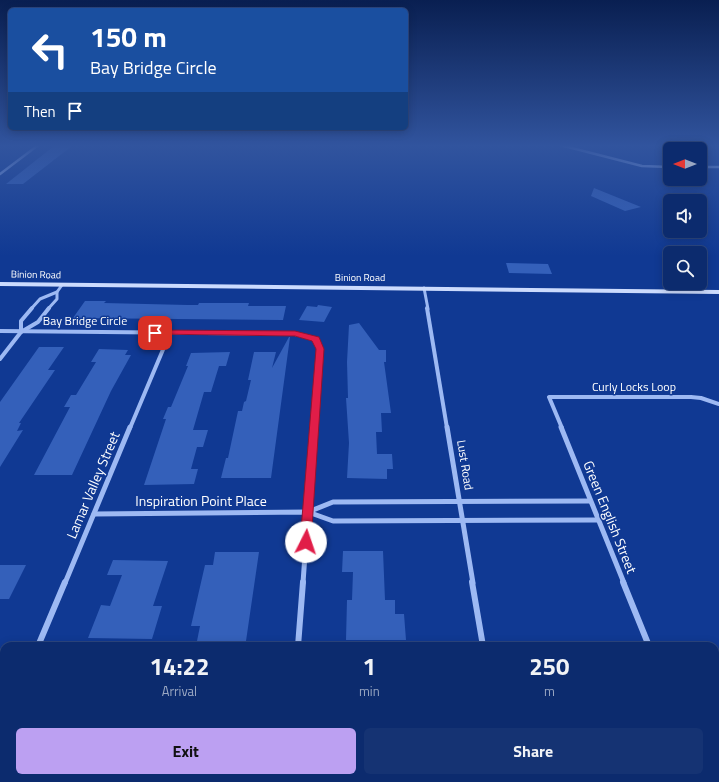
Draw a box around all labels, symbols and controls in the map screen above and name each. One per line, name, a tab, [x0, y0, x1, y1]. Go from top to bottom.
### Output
text: 150 m	[90, 15, 167, 58]
icon: left	[24, 24, 76, 76]
text: Bay Bridge Circle	[90, 54, 217, 81]
text: Then	[24, 100, 56, 123]
icon: arrive	[64, 100, 86, 122]
north arrow	[663, 142, 707, 186]
map controls	[663, 142, 707, 290]
button: sound	[663, 194, 707, 238]
button: search	[663, 246, 707, 290]
street label: Binion Road	[11, 267, 61, 282]
street label: Binion Road	[335, 270, 385, 285]
street label: Bay Bridge Circle	[43, 311, 127, 330]
pin	[138, 316, 172, 350]
icon: arrive	[144, 322, 166, 344]
street label: Curly Locks Loop	[592, 377, 676, 396]
street label: Lamar Valley Street	[61, 428, 125, 542]
street label: Lust Road	[452, 439, 479, 491]
street label: Green English Street	[578, 457, 643, 576]
street label: Inspiration Point Place	[135, 490, 267, 511]
position arrow	[285, 521, 327, 563]
text: 14:22	[150, 648, 209, 684]
text: 1	[363, 648, 376, 684]
text: 250	[529, 648, 569, 684]
text: Arrival	[162, 681, 197, 701]
text: min	[359, 681, 380, 701]
text: m	[544, 681, 555, 701]
button: Exit	[16, 728, 356, 774]
button: Share	[364, 728, 703, 774]

